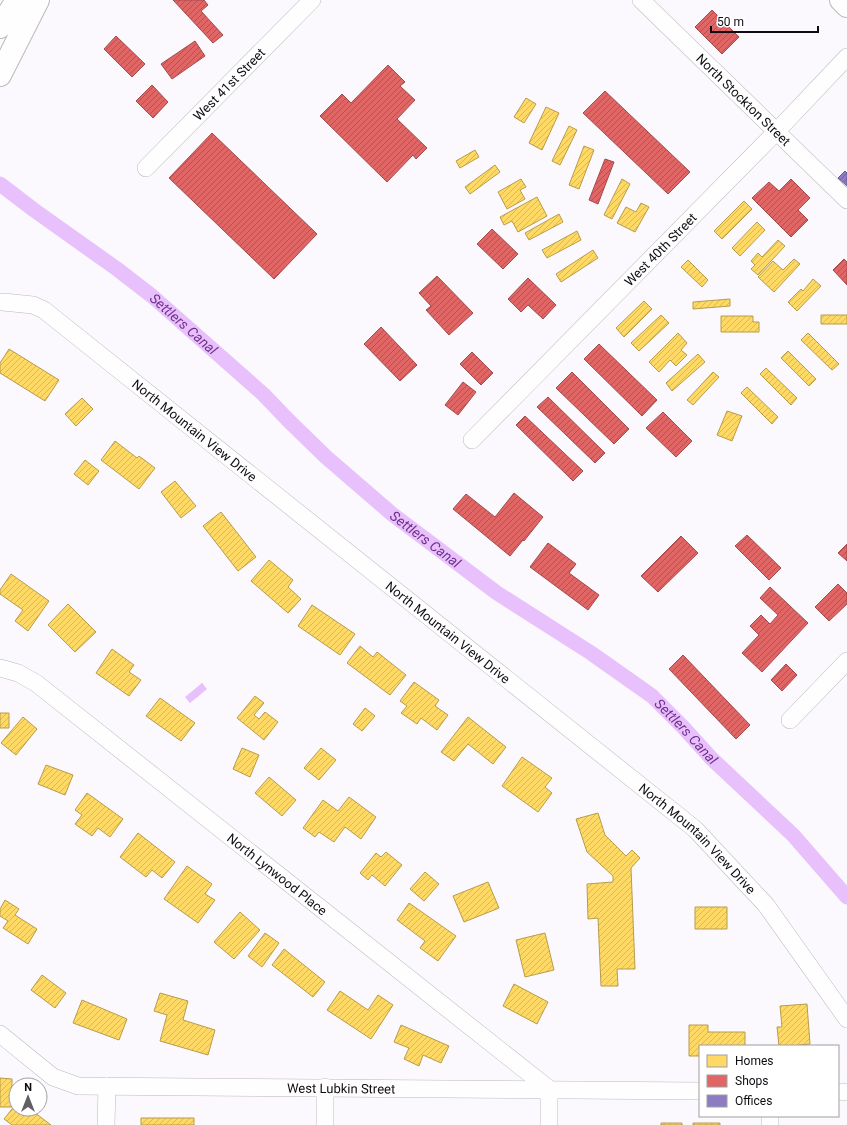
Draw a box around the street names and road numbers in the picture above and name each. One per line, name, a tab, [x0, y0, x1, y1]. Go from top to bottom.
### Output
street label: West 41st Street	[190, 45, 268, 124]
street label: North Stockton Street	[693, 51, 793, 149]
street label: West 40th Street	[622, 210, 700, 289]
street label: North Mountain View Drive	[129, 376, 260, 485]
street label: North Mountain View Drive	[383, 578, 513, 687]
street label: North Mountain View Drive	[636, 780, 759, 897]
street label: North Lynwood Place	[224, 830, 330, 918]
street label: West Lubkin Street	[287, 1081, 395, 1097]

